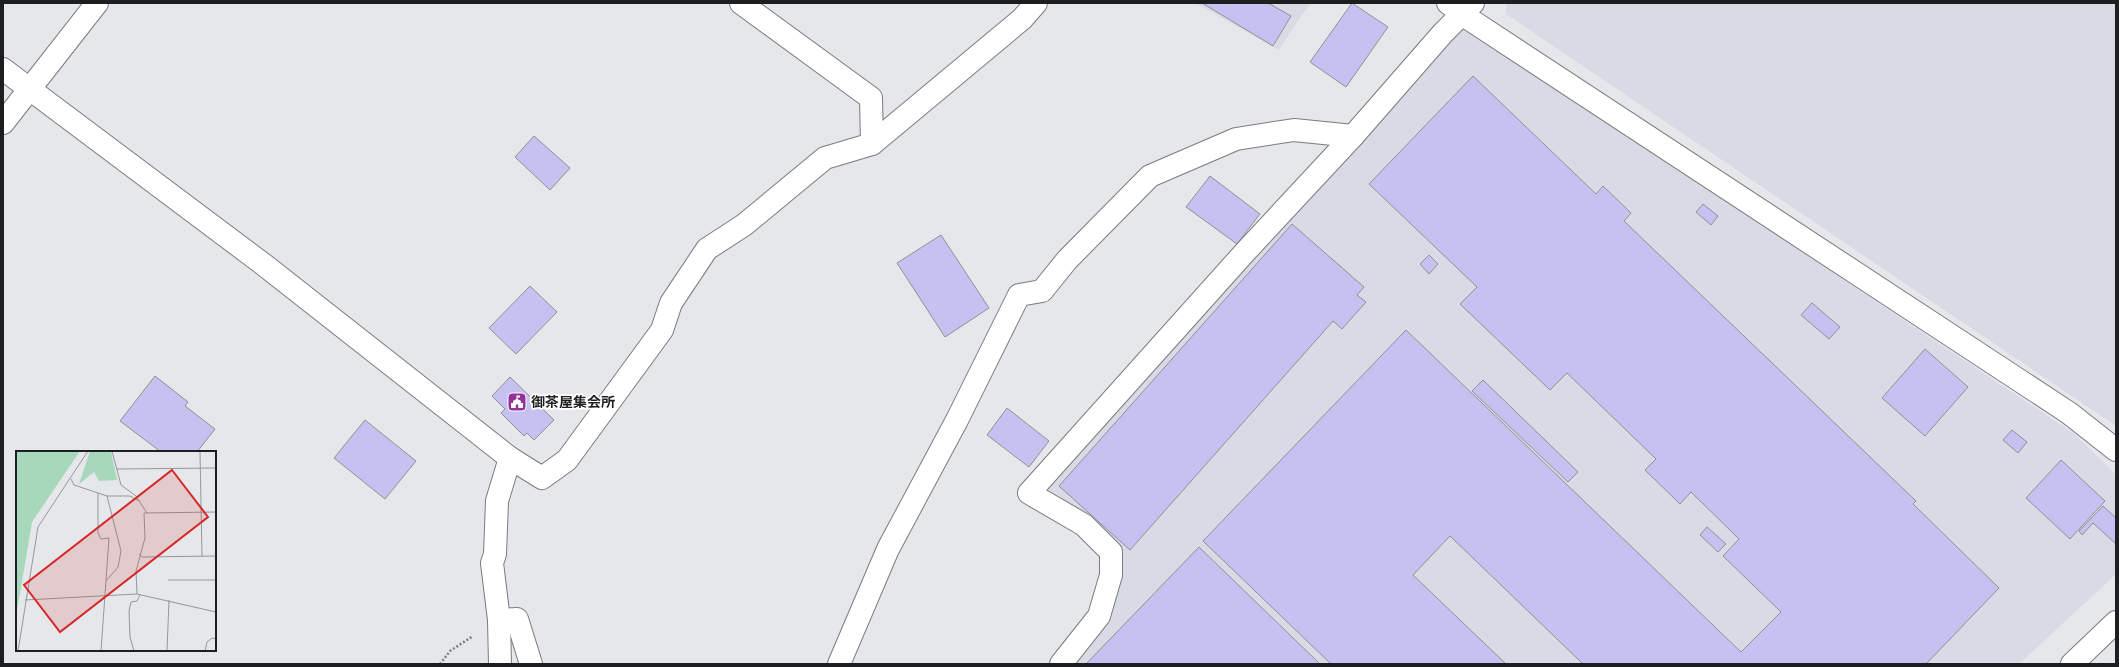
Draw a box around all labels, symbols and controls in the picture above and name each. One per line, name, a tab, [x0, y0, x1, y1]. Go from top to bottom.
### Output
public building icon: 御茶屋集会所	[506, 391, 528, 413]
place label: 御茶屋集会所	[531, 394, 615, 410]
inset map	[16, 451, 216, 651]

